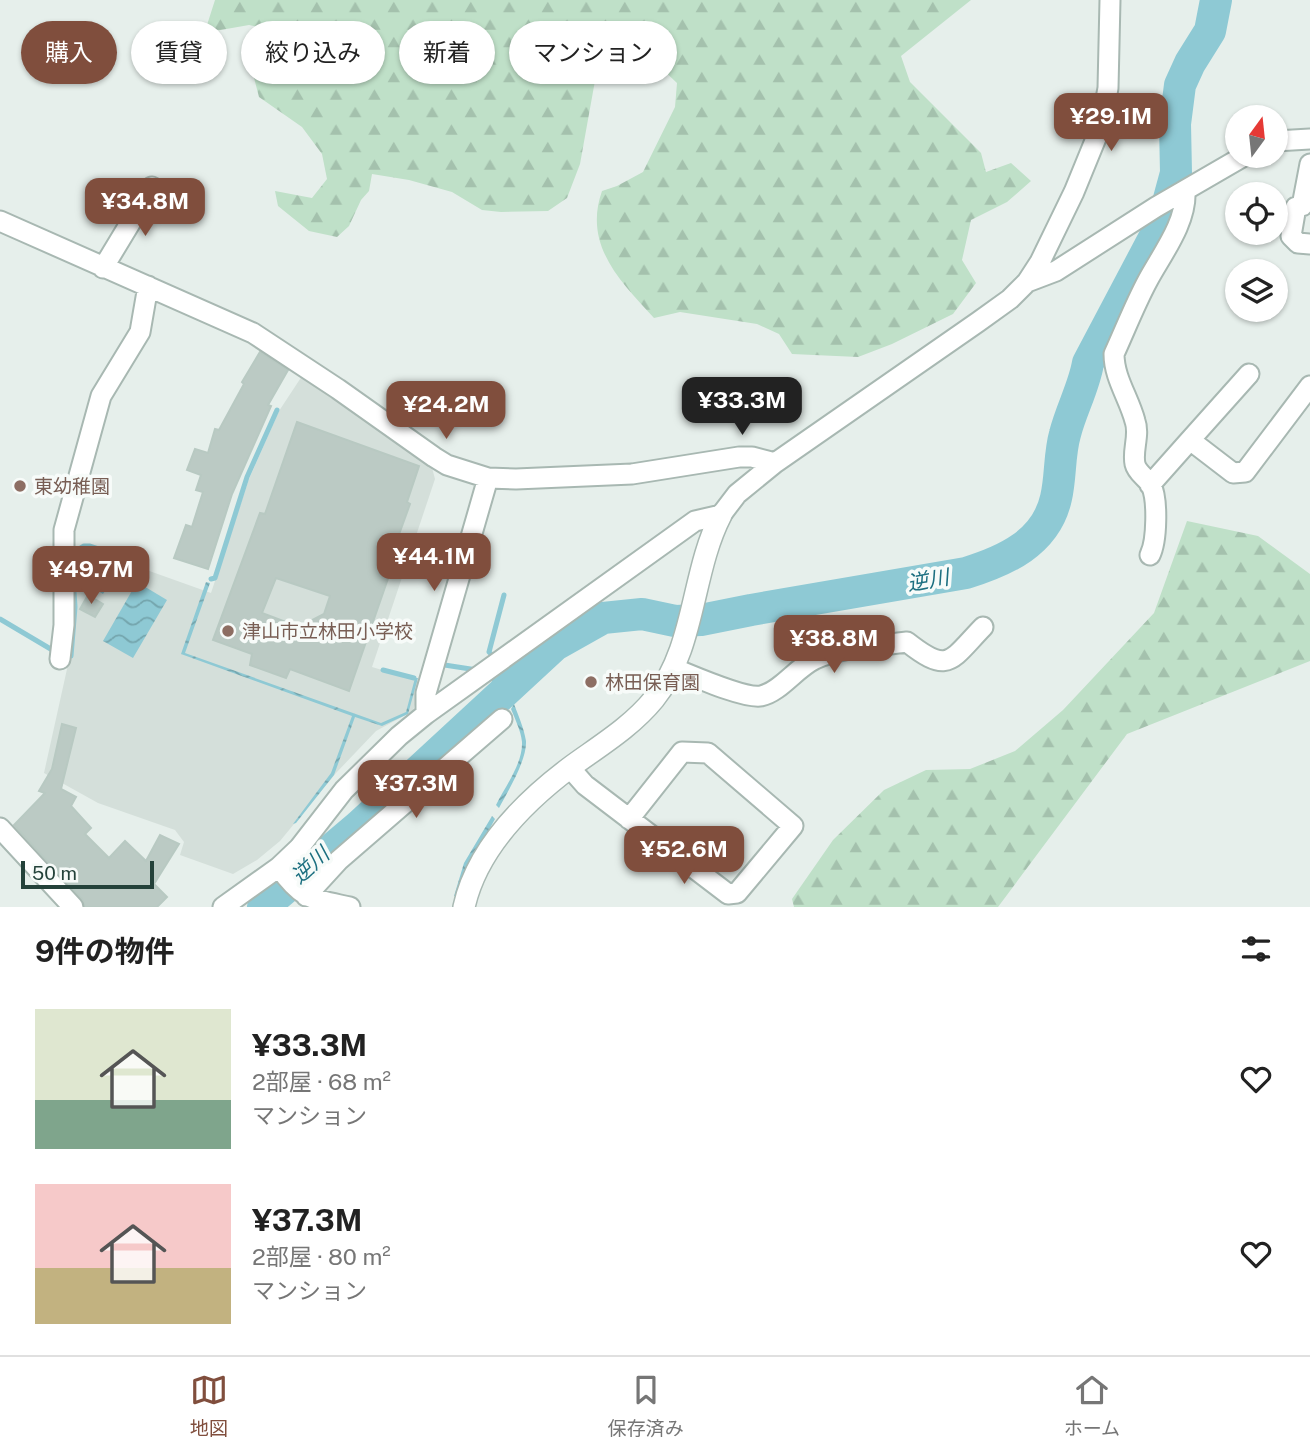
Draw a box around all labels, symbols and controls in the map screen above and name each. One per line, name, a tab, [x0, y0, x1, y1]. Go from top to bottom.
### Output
chip: 購入	[21, 21, 117, 84]
chip: 賃貸	[131, 21, 227, 84]
chip: 絞り込み	[241, 21, 385, 84]
chip: 新着	[399, 21, 495, 84]
chip: マンション	[509, 21, 677, 84]
pin: ¥29.1M	[1054, 94, 1168, 153]
text: ¥29.1M	[1070, 102, 1152, 129]
north arrow	[1225, 105, 1288, 168]
map controls	[1225, 105, 1288, 322]
pin: ¥34.8M	[88, 178, 202, 238]
button: locate	[1225, 182, 1288, 245]
text: ¥34.8M	[101, 187, 189, 214]
button: layers	[1225, 259, 1288, 322]
pin: ¥33.3M	[685, 378, 799, 437]
pin: ¥24.2M	[389, 382, 503, 441]
text: ¥33.3M	[698, 386, 786, 413]
text: ¥24.2M	[402, 390, 490, 417]
place label: 東幼稚園	[34, 475, 110, 497]
marker: 東幼稚園	[12, 478, 28, 494]
pin: ¥44.1M	[377, 534, 491, 593]
text: ¥44.1M	[393, 542, 475, 569]
pin: ¥49.7M	[34, 546, 148, 606]
text: ¥49.7M	[48, 555, 134, 582]
water label: 逆川	[905, 564, 953, 596]
pin: ¥38.8M	[777, 616, 891, 675]
place label: 津山市立林田小学校	[242, 620, 413, 642]
marker: 津山市立林田小学校	[220, 623, 236, 639]
text: ¥38.8M	[790, 624, 878, 651]
place label: 林田保育園	[605, 671, 700, 693]
marker: 林田保育園	[583, 674, 599, 690]
pin: ¥37.3M	[359, 760, 473, 820]
text: ¥37.3M	[374, 769, 458, 796]
pin: ¥52.6M	[627, 826, 741, 886]
text: ¥52.6M	[640, 835, 728, 862]
water label: 逆川	[286, 840, 335, 888]
scale bar	[21, 858, 154, 890]
text: 50 m	[32, 862, 77, 884]
icon: filters	[1237, 930, 1275, 968]
text: 9件の物件	[35, 933, 175, 969]
text: ¥33.3M	[252, 1027, 367, 1063]
icon: home	[91, 1037, 175, 1121]
icon: heart	[1237, 1060, 1275, 1098]
text: 2部屋 · 68 m²	[252, 1068, 391, 1095]
text: マンション	[252, 1102, 367, 1129]
text: ¥37.3M	[252, 1202, 362, 1238]
icon: home	[91, 1212, 175, 1296]
icon: heart	[1237, 1235, 1275, 1273]
text: 2部屋 · 80 m²	[252, 1243, 391, 1270]
text: マンション	[252, 1277, 367, 1304]
tab: 地図	[190, 1371, 228, 1440]
tab: 保存済み	[608, 1371, 684, 1440]
tab: ホーム	[1064, 1371, 1120, 1440]

